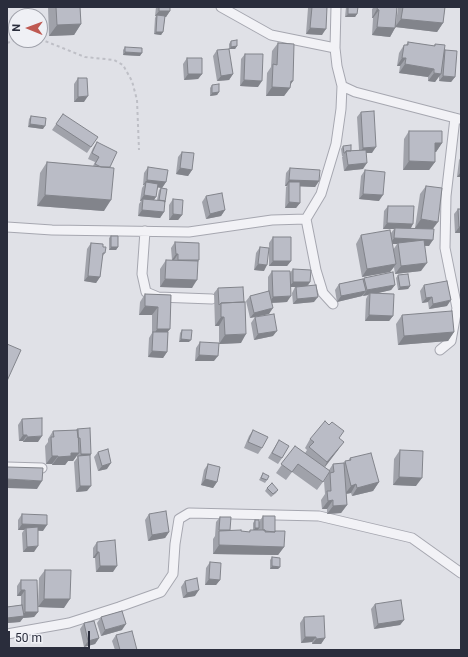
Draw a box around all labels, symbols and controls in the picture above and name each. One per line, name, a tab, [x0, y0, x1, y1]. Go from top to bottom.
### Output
north arrow	[8, 8, 48, 48]
text: N	[10, 24, 23, 32]
scale bar	[10, 623, 92, 649]
text: 50 m	[15, 631, 42, 645]

